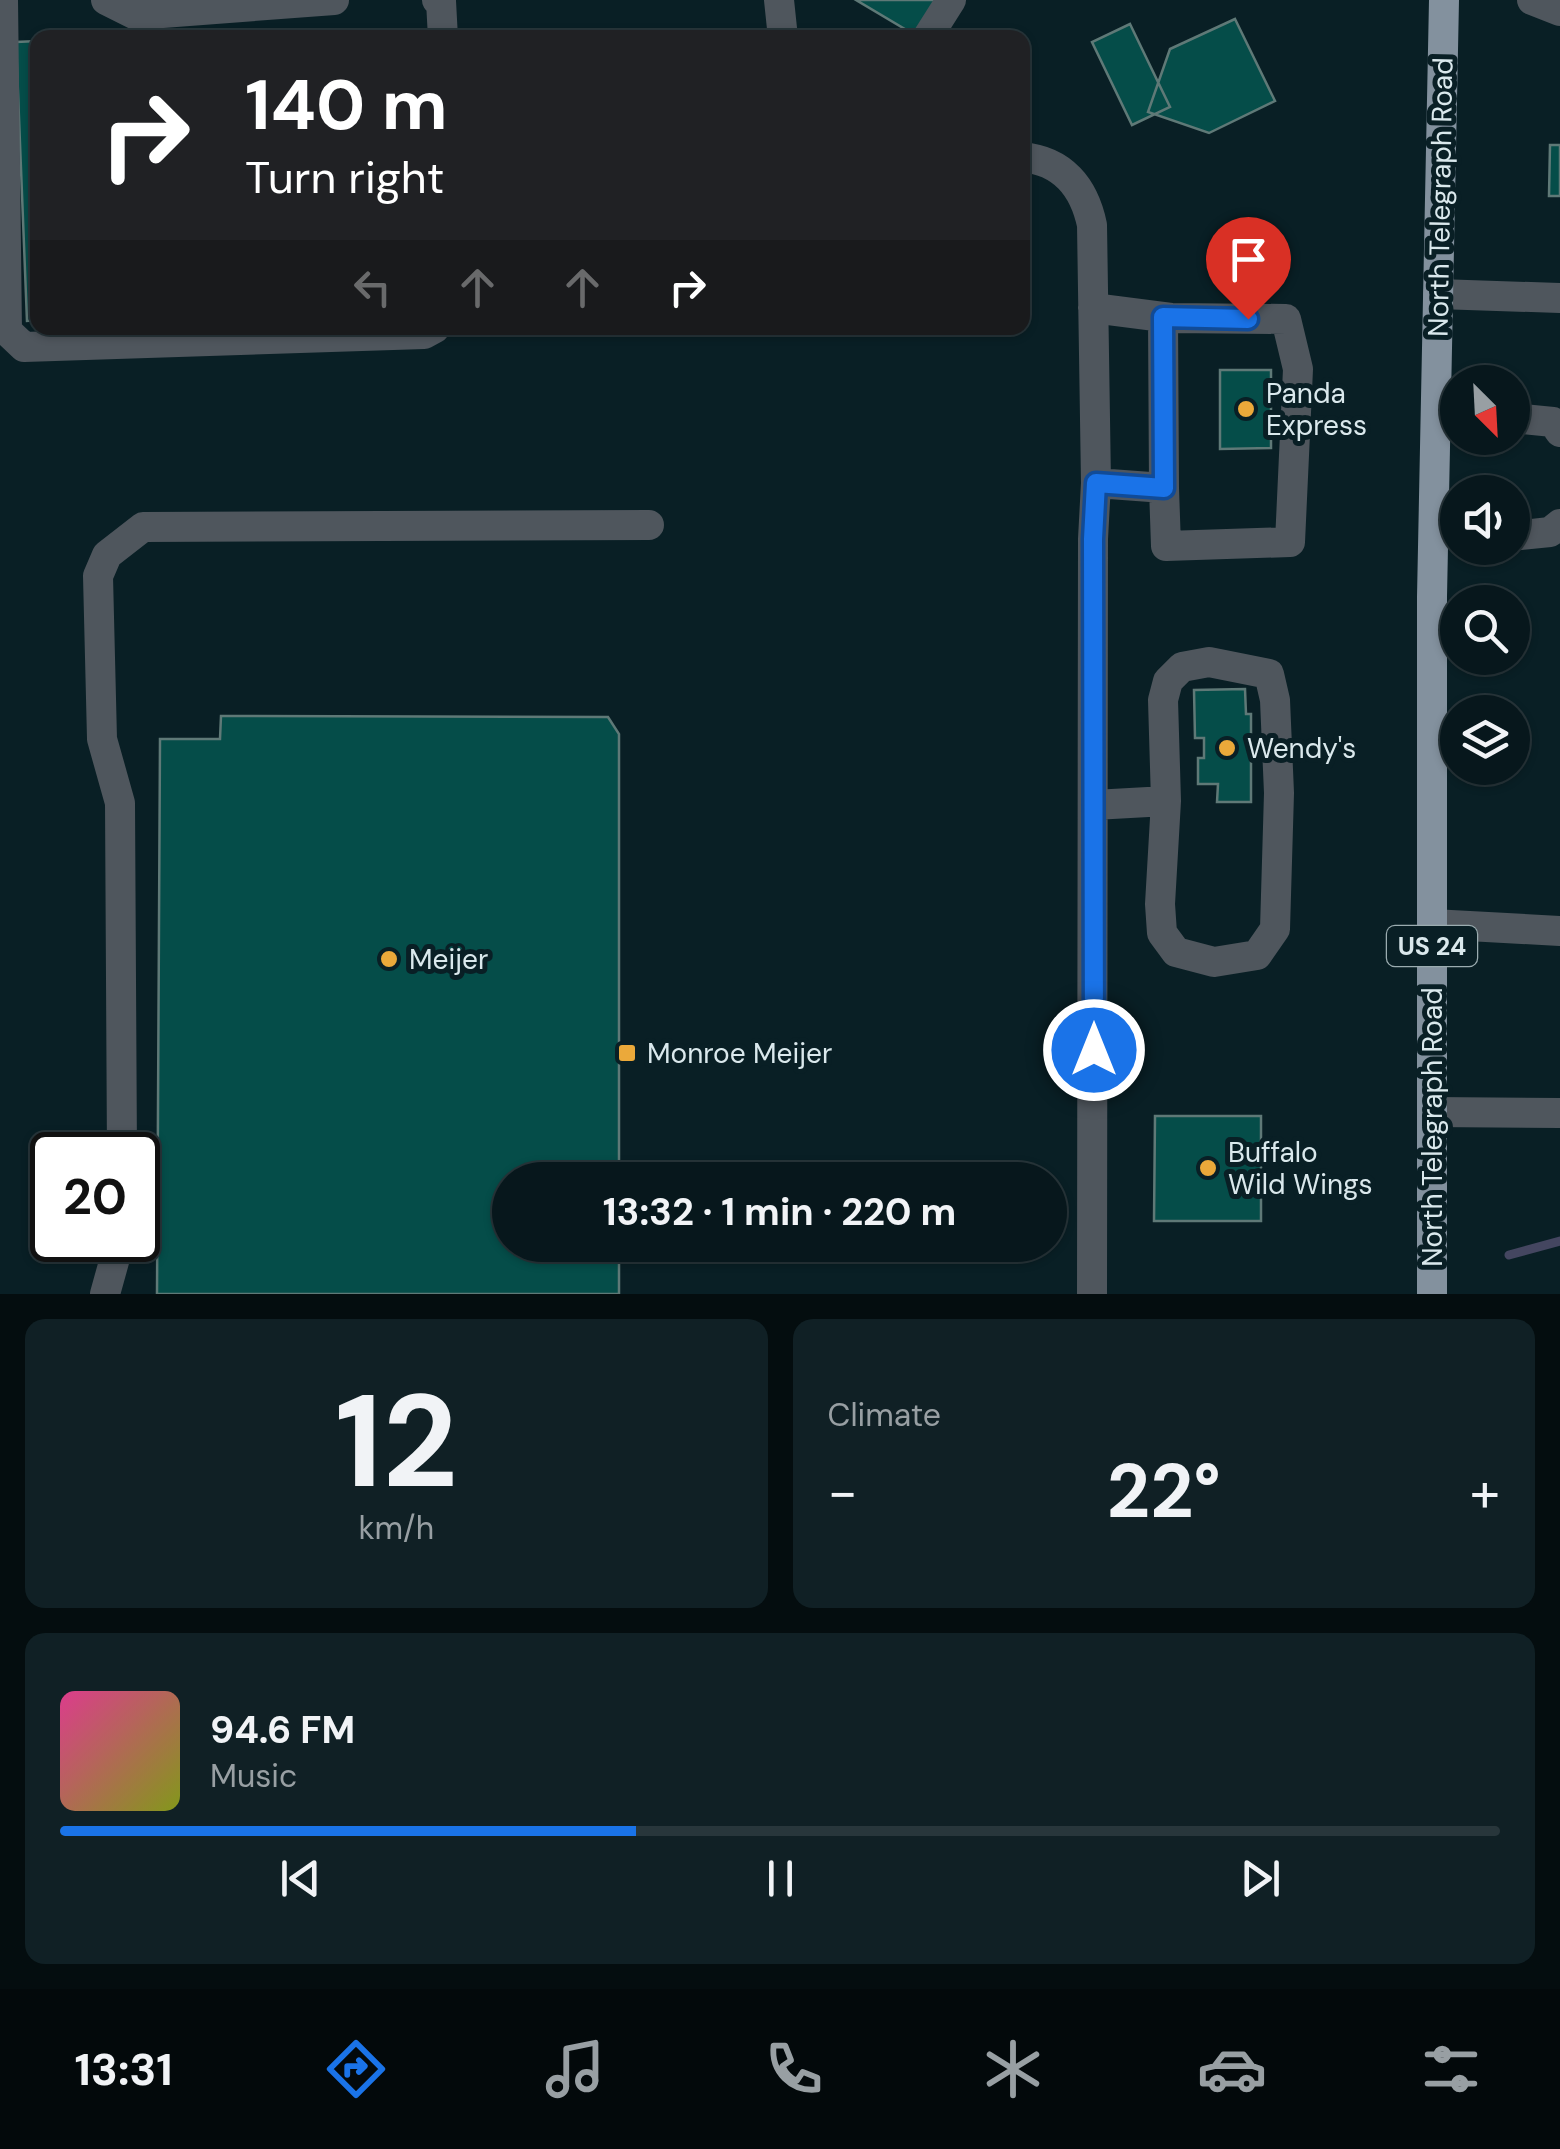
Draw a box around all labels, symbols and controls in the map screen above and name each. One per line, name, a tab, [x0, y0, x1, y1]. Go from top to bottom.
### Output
street label: North Telegraph Road	[1420, 57, 1461, 337]
text: 140 m	[245, 60, 448, 151]
icon: right	[80, 70, 210, 200]
text: Turn right	[245, 148, 444, 207]
pin	[1206, 217, 1291, 320]
icon: arrive	[1221, 232, 1276, 287]
icon: left	[345, 260, 400, 315]
icon: ahead	[450, 260, 505, 315]
icon: ahead	[555, 260, 610, 315]
icon: right	[660, 260, 715, 315]
north arrow	[1440, 365, 1530, 455]
map controls	[1440, 365, 1530, 785]
place label: Panda Express	[1266, 375, 1367, 444]
marker: Panda Express	[1235, 398, 1257, 420]
button: sound	[1440, 475, 1530, 565]
button: search	[1440, 585, 1530, 675]
button: layers	[1440, 695, 1530, 785]
place label: Wendy's	[1247, 730, 1356, 767]
marker: Wendy's	[1216, 737, 1238, 759]
road number: US 24	[1387, 926, 1477, 966]
place label: Meijer	[409, 941, 488, 978]
marker: Meijer	[378, 948, 400, 970]
street label: North Telegraph Road	[1414, 987, 1451, 1267]
position arrow	[1042, 998, 1146, 1102]
place label: Monroe Meijer	[647, 1035, 832, 1072]
marker: Monroe Meijer	[616, 1042, 638, 1064]
speed limit sign: 20	[30, 1132, 160, 1262]
place label: Buffalo Wild Wings	[1228, 1134, 1373, 1203]
marker: Buffalo Wild Wings	[1197, 1157, 1219, 1179]
text: 13:32 · 1 min · 220 m	[603, 1187, 956, 1237]
text: 12	[335, 1357, 457, 1526]
text: Climate	[828, 1394, 941, 1436]
text: 22°	[1107, 1443, 1221, 1540]
text: −	[828, 1456, 858, 1528]
text: +	[1470, 1456, 1500, 1528]
text: km/h	[358, 1507, 434, 1549]
text: 94.6 FM	[210, 1705, 355, 1755]
text: Music	[210, 1755, 297, 1797]
icon: previous	[273, 1851, 328, 1906]
icon: pause	[753, 1851, 808, 1906]
icon: next	[1233, 1851, 1288, 1906]
icon: directions	[321, 2034, 391, 2104]
icon: music	[540, 2034, 610, 2104]
icon: phone	[759, 2034, 829, 2104]
icon: climate	[978, 2034, 1048, 2104]
icon: car	[1197, 2034, 1267, 2104]
icon: filters	[1416, 2034, 1486, 2104]
text: 13:31	[74, 2040, 173, 2099]

